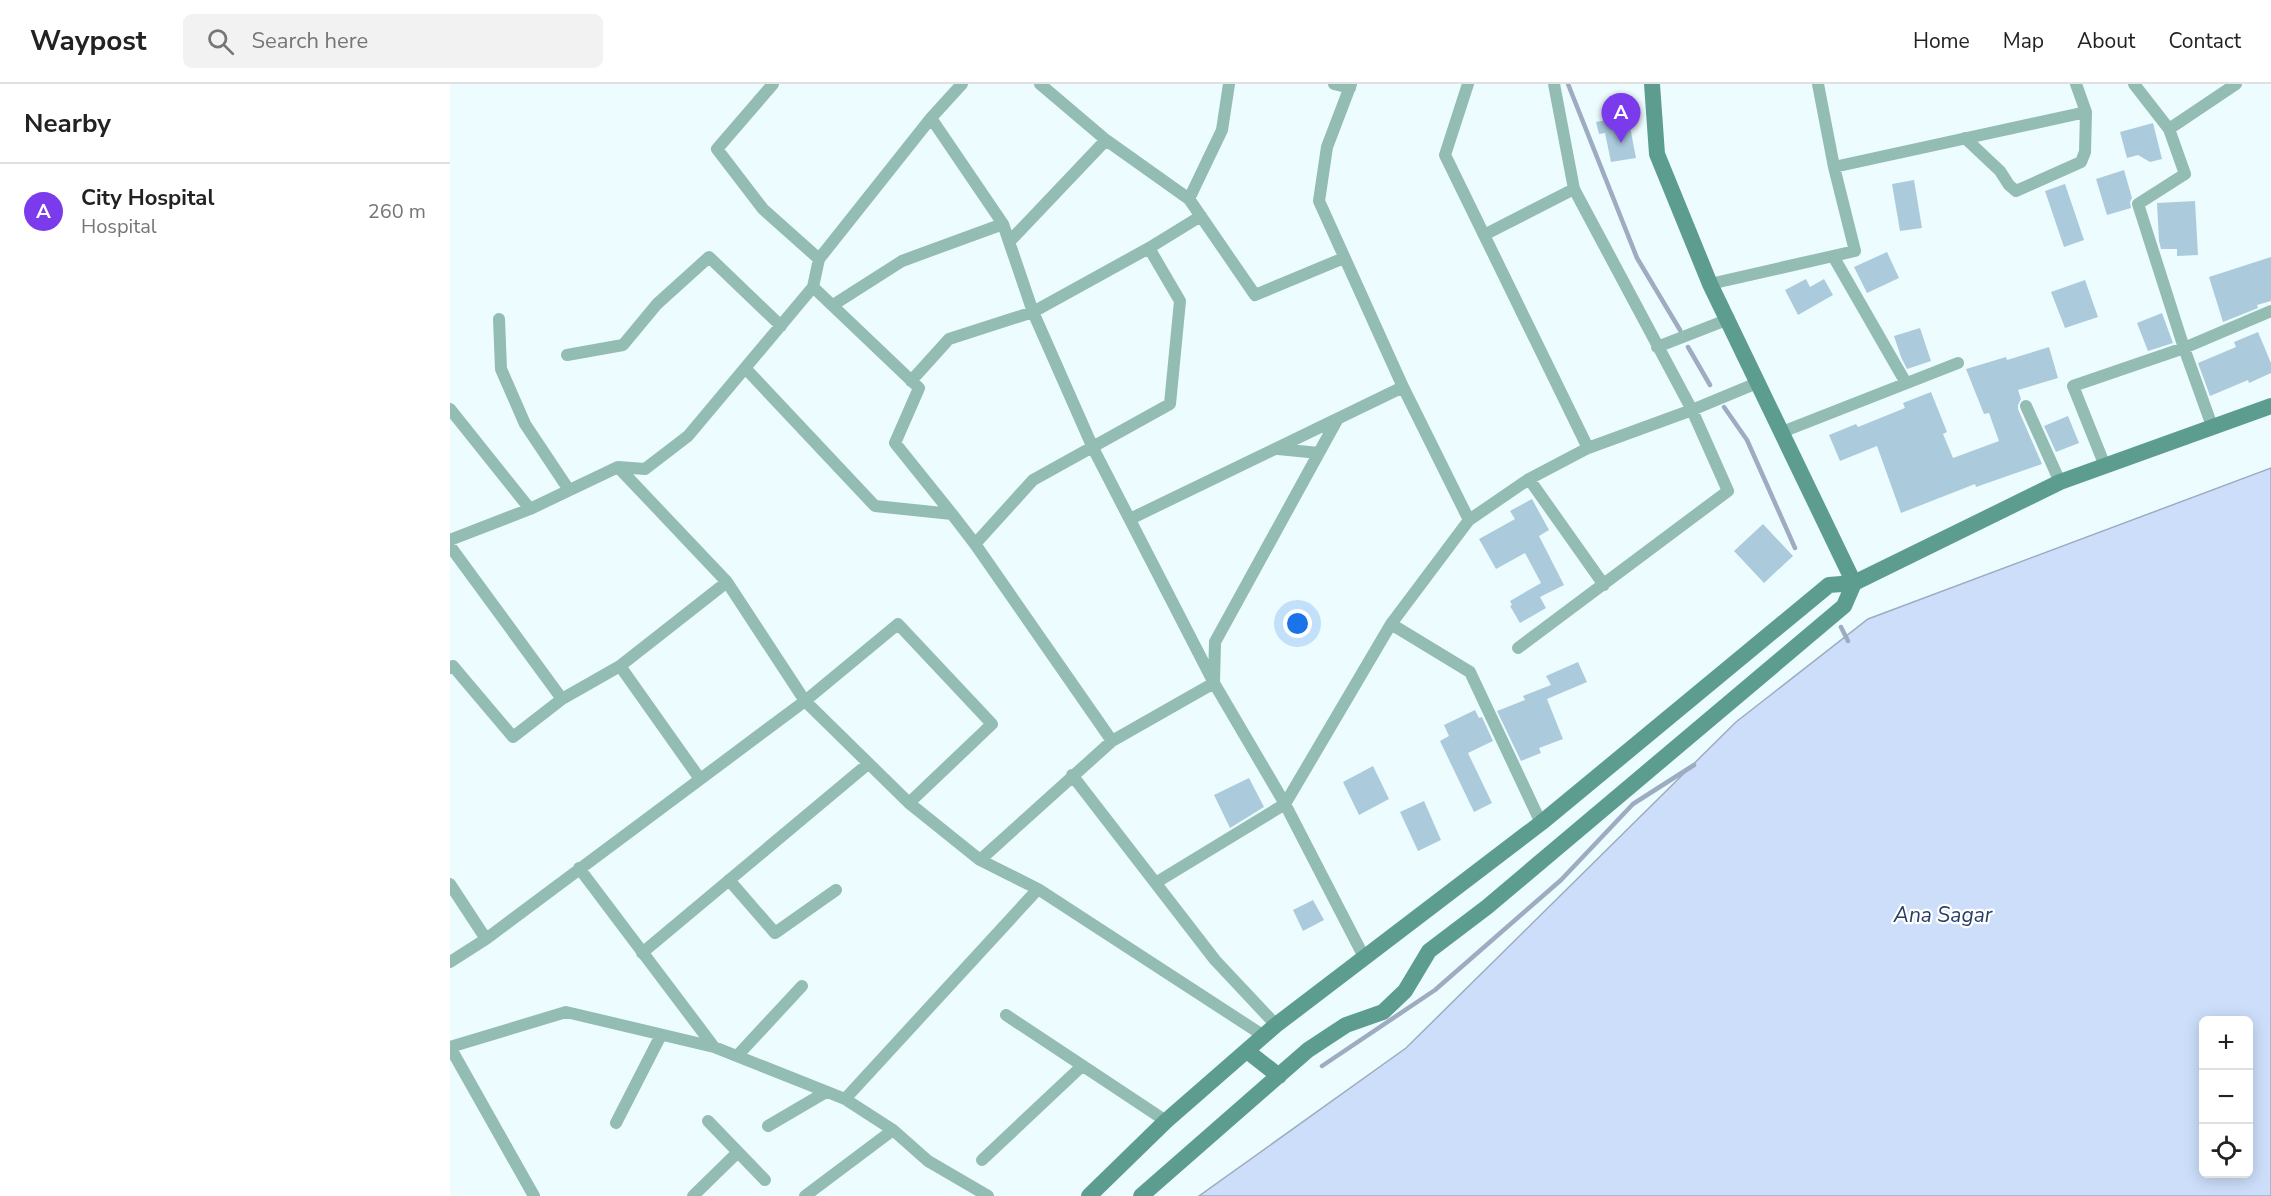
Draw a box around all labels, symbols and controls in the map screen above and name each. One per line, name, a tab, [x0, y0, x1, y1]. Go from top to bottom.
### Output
search box	[183, 14, 603, 68]
text: Waypost	[30, 22, 147, 60]
icon: search	[204, 25, 237, 58]
text: Search here	[252, 26, 368, 56]
text: Home	[1913, 27, 1970, 55]
text: Map	[2003, 27, 2044, 55]
text: About	[2077, 27, 2135, 55]
text: Contact	[2168, 27, 2241, 55]
pin: A	[1602, 94, 1640, 143]
text: Nearby	[24, 106, 111, 141]
text: City Hospital	[81, 183, 214, 213]
text: A	[36, 198, 51, 225]
text: 260 m	[368, 198, 426, 225]
text: Hospital	[81, 213, 157, 240]
your location	[1283, 609, 1312, 638]
water label: Ana Sagar	[1893, 901, 1993, 929]
map controls	[2199, 1016, 2253, 1178]
button: +	[2199, 1016, 2253, 1070]
button: −	[2199, 1070, 2253, 1124]
button: locate	[2199, 1124, 2253, 1178]

